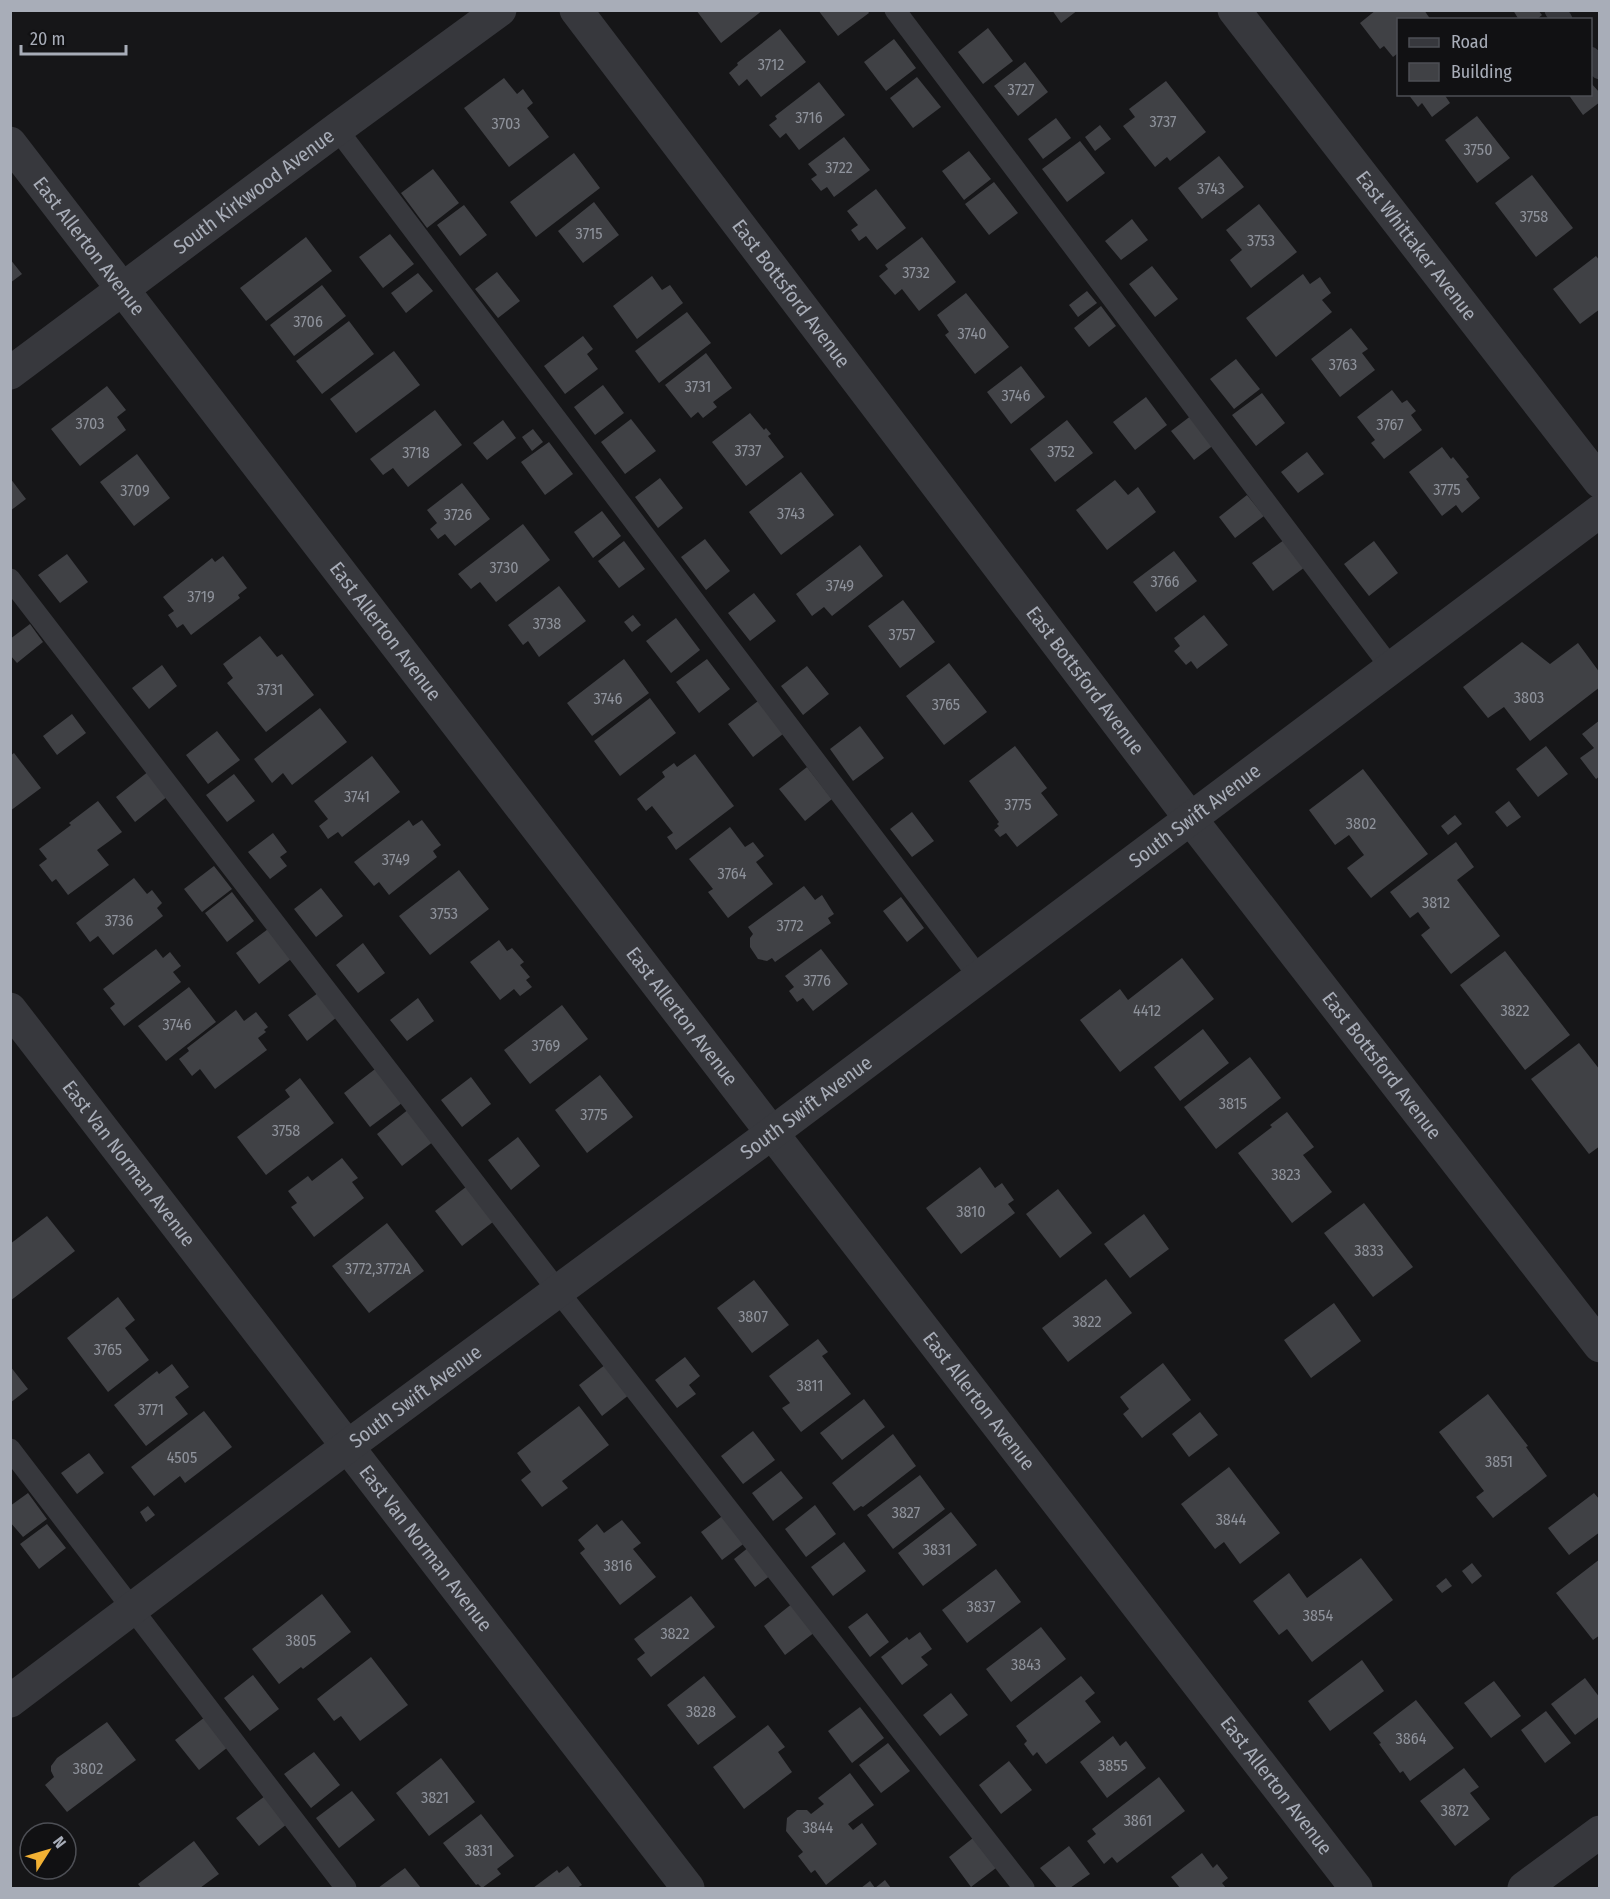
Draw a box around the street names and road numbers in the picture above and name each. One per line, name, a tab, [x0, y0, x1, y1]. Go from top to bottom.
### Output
street label: South Kirkwood Avenue	[169, 123, 339, 259]
street label: East Whittaker Avenue	[1351, 166, 1482, 325]
street label: East Allerton Avenue	[28, 172, 150, 320]
street label: East Bottsford Avenue	[727, 214, 855, 372]
street label: East Allerton Avenue	[325, 557, 447, 705]
street label: East Bottsford Avenue	[1021, 601, 1150, 759]
street label: South Swift Avenue	[1124, 758, 1265, 873]
street label: East Allerton Avenue	[621, 942, 743, 1090]
street label: East Bottsford Avenue	[1317, 987, 1447, 1144]
street label: South Swift Avenue	[735, 1050, 877, 1164]
street label: East Van Norman Avenue	[58, 1076, 201, 1251]
street label: East Allerton Avenue	[918, 1327, 1040, 1475]
street label: South Swift Avenue	[344, 1340, 486, 1453]
street label: East Van Norman Avenue	[354, 1460, 498, 1636]
street label: East Allerton Avenue	[1215, 1711, 1338, 1859]

